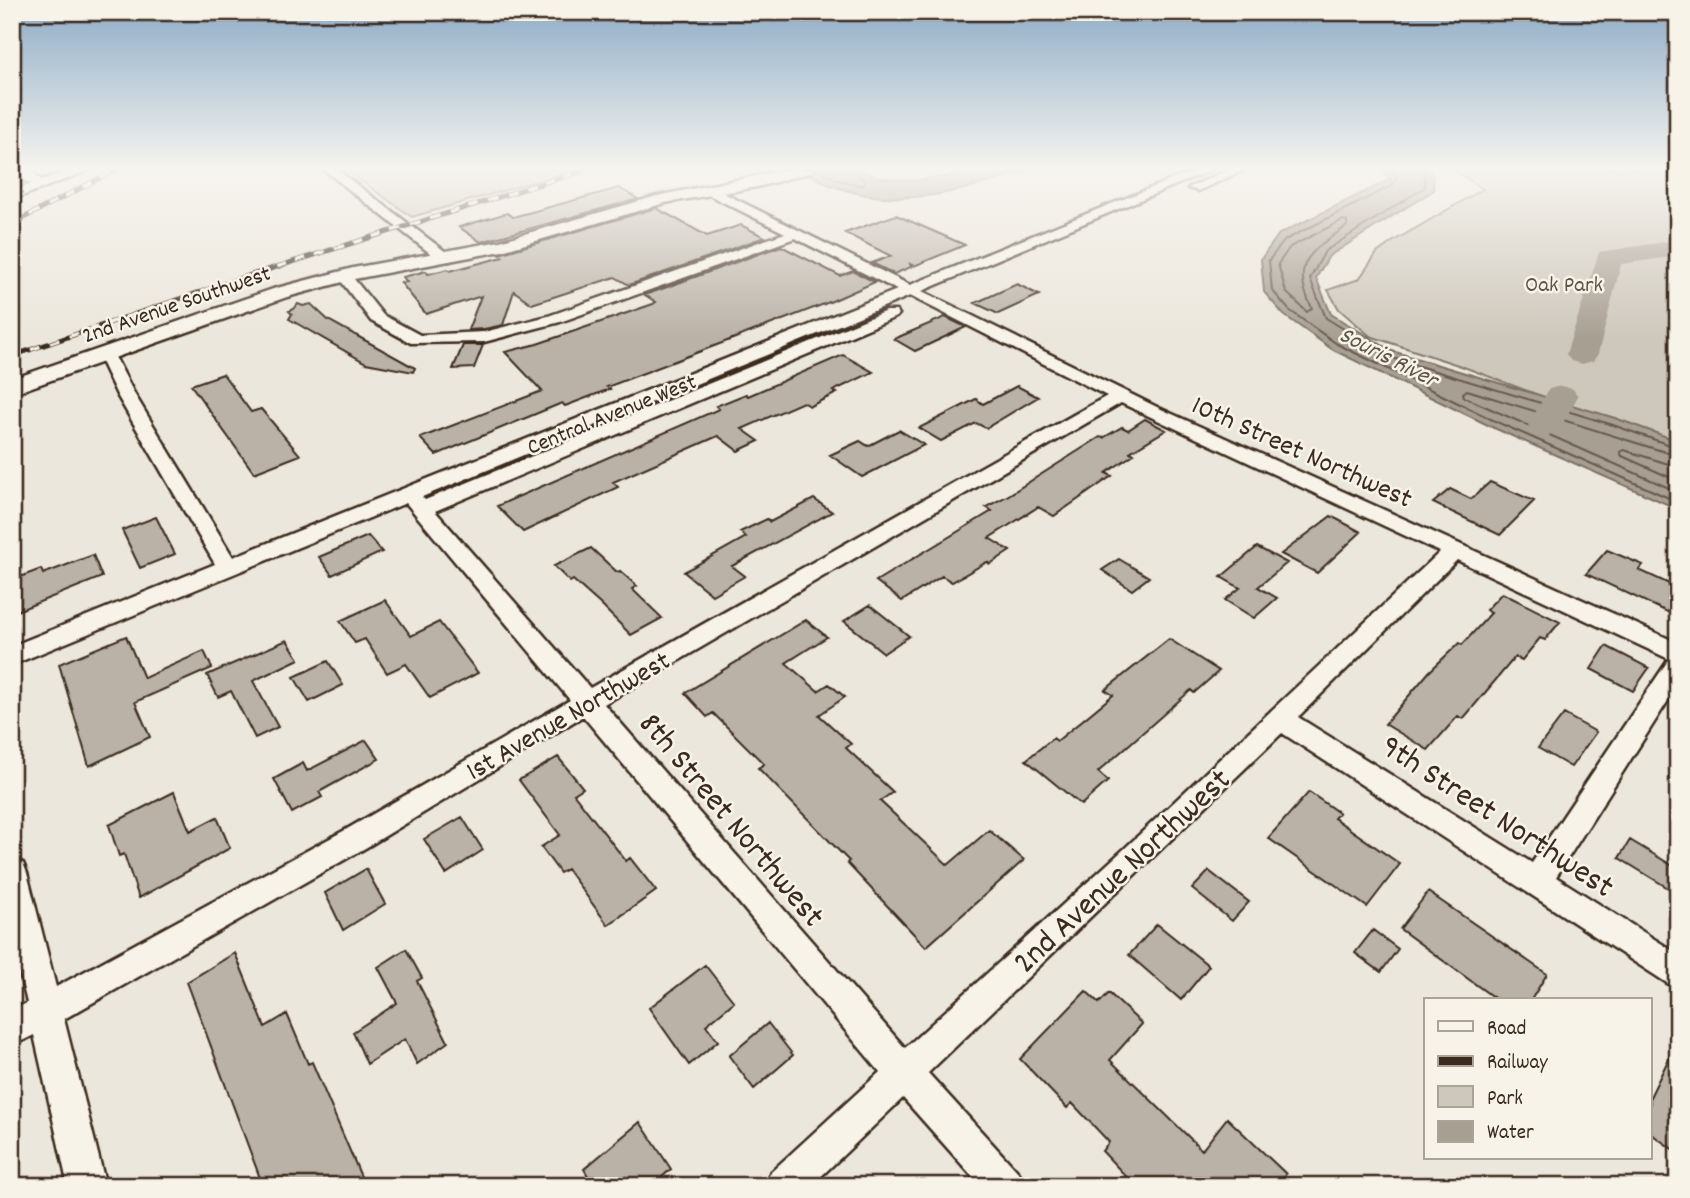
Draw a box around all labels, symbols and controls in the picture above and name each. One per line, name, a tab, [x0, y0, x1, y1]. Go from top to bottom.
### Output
street label: 2nd Avenue Southwest	[78, 259, 276, 354]
park label: Oak Park	[1525, 270, 1603, 303]
water label: Souris River	[1333, 319, 1445, 399]
street label: Central Avenue West	[523, 367, 702, 465]
street label: 10th Street Northwest	[1184, 388, 1418, 521]
street label: 1st Avenue Northwest	[460, 644, 679, 793]
street label: 8th Street Northwest	[626, 704, 834, 939]
street label: 9th Street Northwest	[1370, 725, 1622, 912]
street label: 2nd Avenue Northwest	[1004, 759, 1243, 987]
legend	[1424, 998, 1652, 1160]
text: Road	[1487, 1015, 1526, 1045]
text: Railway	[1487, 1049, 1548, 1079]
text: Park	[1487, 1085, 1523, 1115]
text: Water	[1487, 1119, 1534, 1149]

